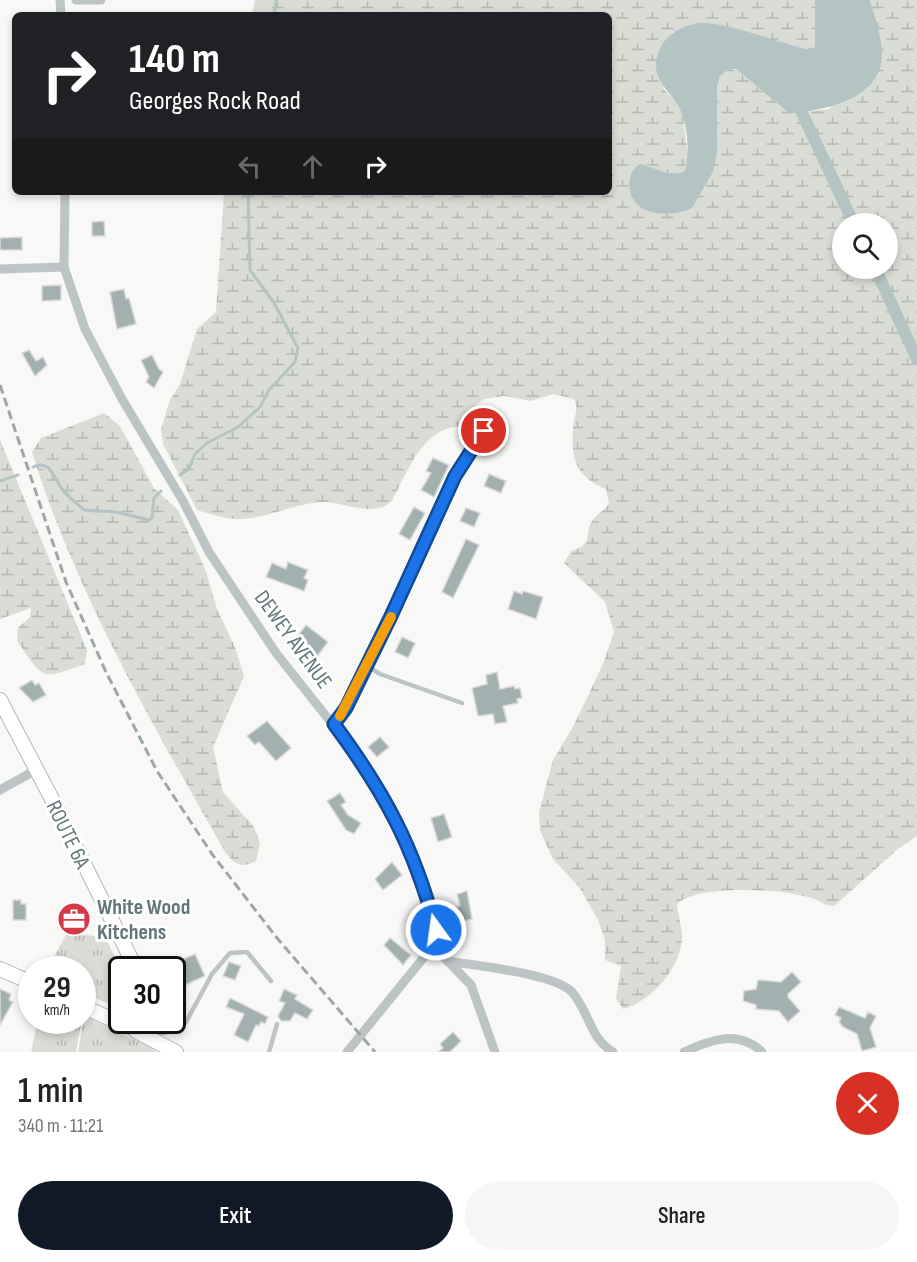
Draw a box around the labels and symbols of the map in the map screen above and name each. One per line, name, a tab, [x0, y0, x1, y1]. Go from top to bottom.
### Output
pin	[458, 405, 509, 456]
street label: DEWEY AVENUE	[248, 585, 337, 694]
street label: ROUTE 6A	[40, 796, 96, 874]
place label: White Wood Kitchens	[97, 894, 190, 946]
position arrow	[404, 898, 468, 962]
office icon: White Wood Kitchens	[56, 901, 92, 937]
speed limit sign: 30	[108, 956, 186, 1034]

